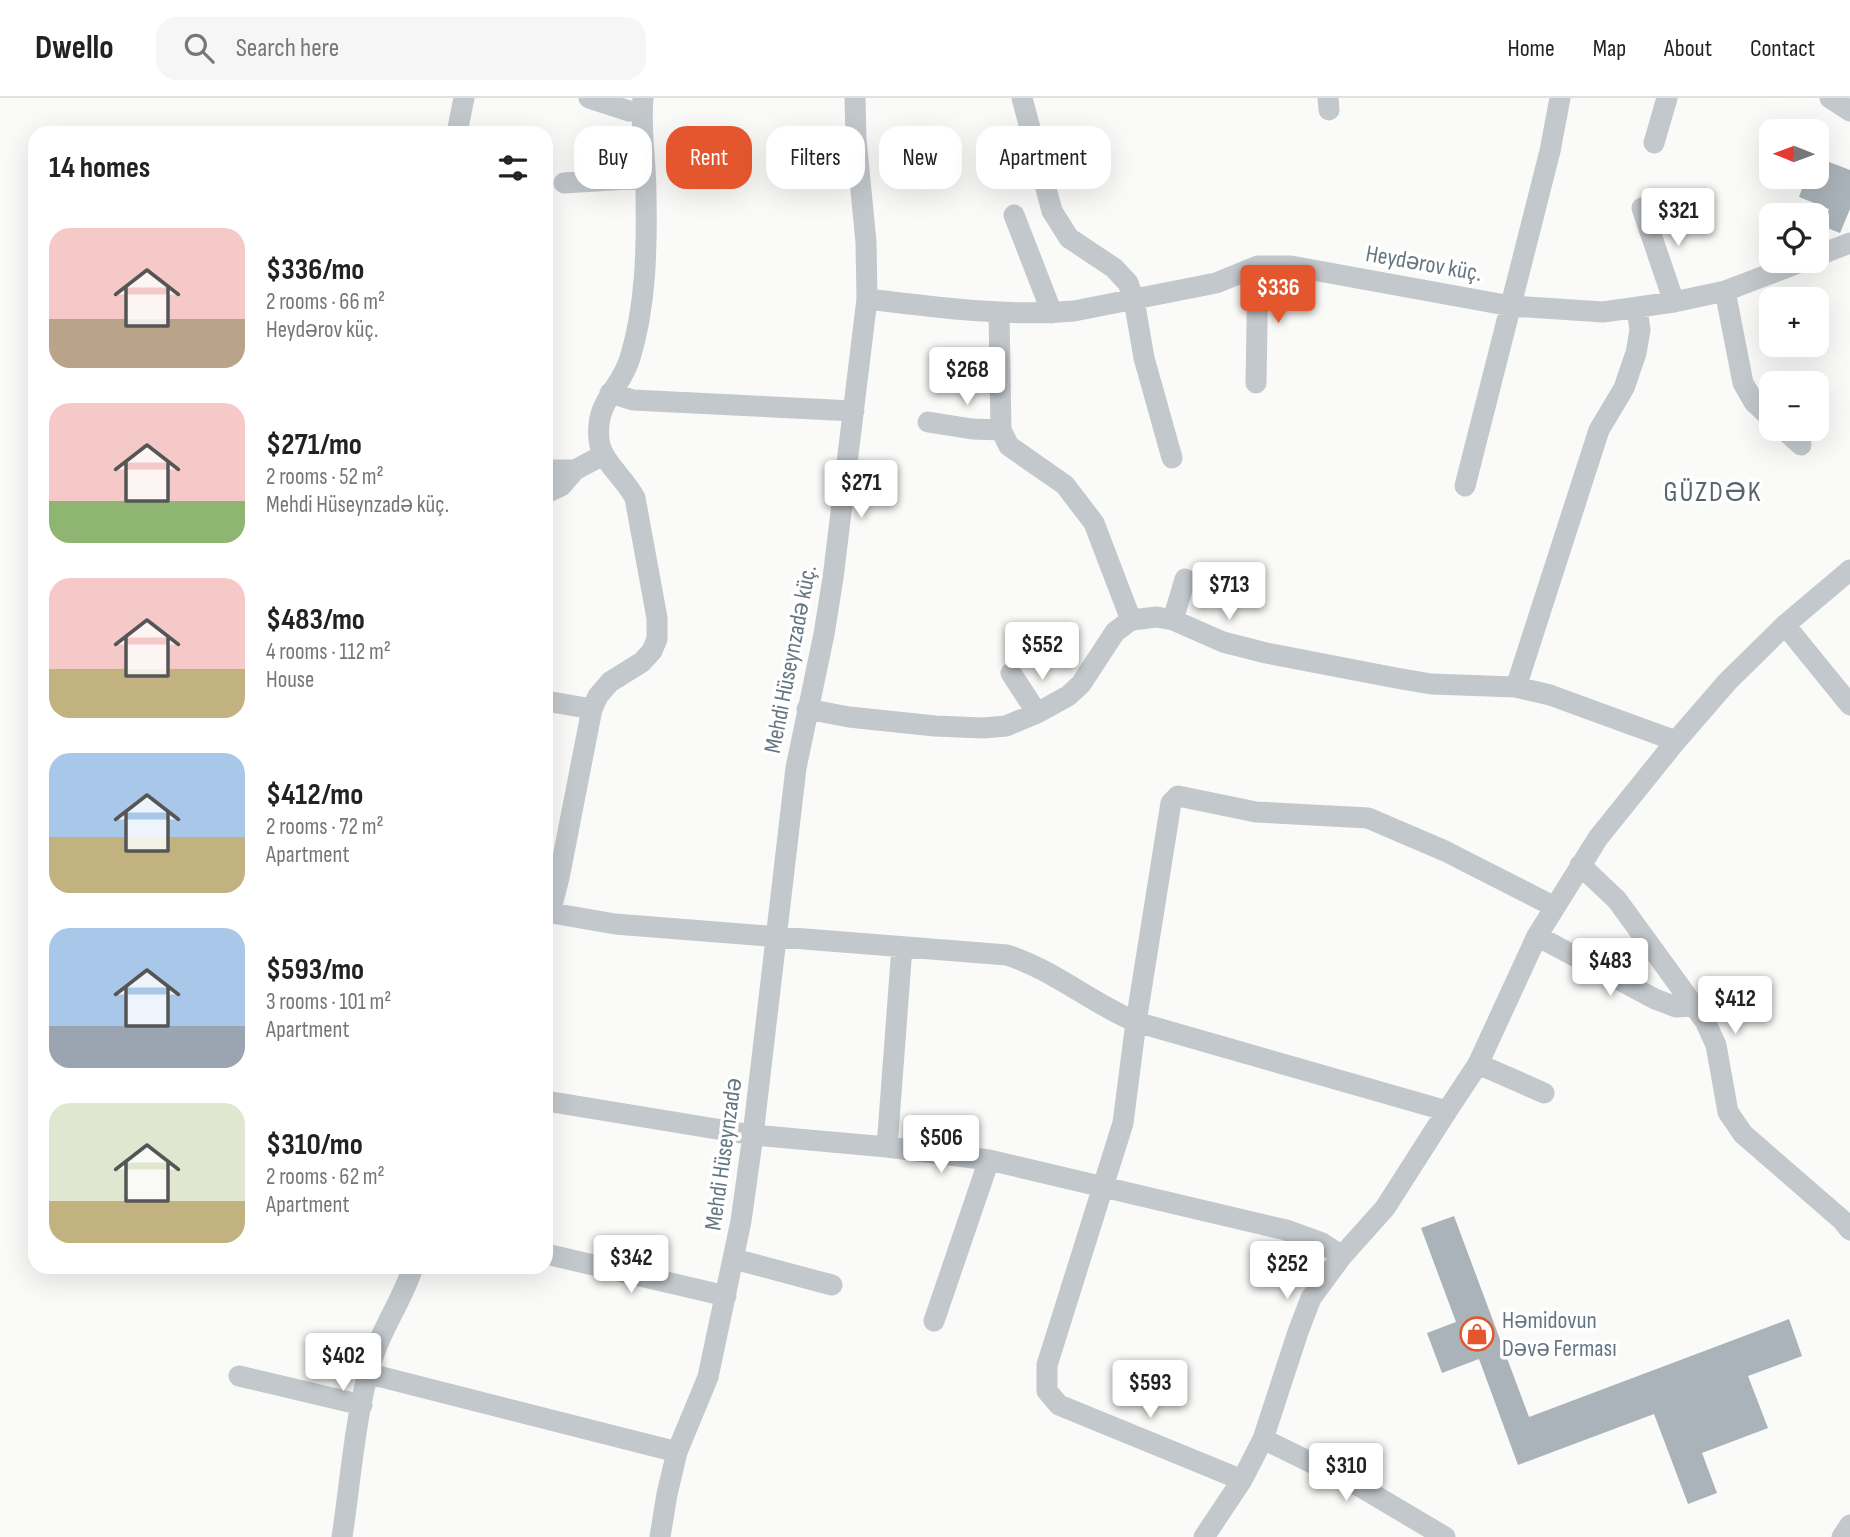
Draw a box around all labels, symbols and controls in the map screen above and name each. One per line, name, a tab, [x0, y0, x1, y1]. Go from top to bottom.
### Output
search box	[156, 17, 646, 80]
text: Dwello	[35, 28, 114, 68]
icon: search	[180, 29, 218, 67]
text: Search here	[236, 33, 339, 64]
text: Home	[1507, 34, 1555, 63]
text: Map	[1593, 34, 1626, 63]
text: About	[1664, 34, 1712, 63]
text: Contact	[1750, 34, 1815, 63]
north arrow	[1759, 119, 1829, 189]
map controls	[1759, 119, 1829, 441]
chip: Buy	[574, 126, 652, 189]
chip: Rent	[666, 126, 752, 189]
chip: Filters	[766, 126, 865, 189]
chip: New	[879, 126, 962, 189]
chip: Apartment	[976, 126, 1111, 189]
icon: filters	[494, 149, 532, 187]
text: 14 homes	[49, 150, 150, 186]
pin: $321	[1637, 188, 1719, 248]
text: $321	[1657, 197, 1699, 225]
button: locate	[1759, 203, 1829, 273]
street label: Heydərov küç.	[1364, 239, 1484, 288]
text: $336/mo	[266, 252, 364, 288]
icon: home	[105, 256, 189, 340]
pin: $336	[1237, 266, 1319, 325]
text: $336	[1256, 274, 1300, 302]
button: +	[1759, 287, 1829, 357]
text: 2 rooms · 66 m²	[266, 288, 385, 316]
text: Heydərov küç.	[266, 316, 378, 344]
pin: $268	[926, 348, 1008, 407]
text: $268	[945, 356, 989, 384]
button: −	[1759, 371, 1829, 441]
text: $271/mo	[266, 427, 362, 463]
icon: home	[105, 431, 189, 515]
pin: $271	[820, 460, 902, 520]
text: 2 rooms · 52 m²	[266, 463, 384, 491]
text: $271	[841, 469, 881, 497]
district label: GÜZDƏK	[1663, 476, 1763, 509]
text: Mehdi Hüseynzadə küç.	[266, 491, 449, 519]
street label: Mehdi Hüseynzadə küç.	[758, 562, 823, 756]
pin: $713	[1188, 562, 1270, 622]
text: $713	[1208, 571, 1250, 599]
text: $483/mo	[266, 602, 365, 638]
icon: home	[105, 606, 189, 690]
pin: $552	[1001, 622, 1083, 682]
text: $552	[1021, 631, 1063, 659]
text: 4 rooms · 112 m²	[266, 638, 391, 666]
text: House	[266, 666, 314, 694]
text: $412/mo	[266, 777, 363, 813]
icon: home	[105, 781, 189, 865]
text: 2 rooms · 72 m²	[266, 813, 384, 841]
text: Apartment	[266, 841, 350, 869]
pin: $483	[1569, 939, 1651, 998]
text: $483	[1588, 947, 1632, 975]
text: $593/mo	[266, 952, 364, 988]
icon: home	[105, 956, 189, 1040]
pin: $412	[1694, 976, 1776, 1036]
text: $412	[1714, 985, 1756, 1013]
text: 3 rooms · 101 m²	[266, 988, 391, 1016]
text: Apartment	[266, 1016, 350, 1044]
street label: Mehdi Hüseynzadə	[698, 1076, 749, 1232]
pin: $506	[900, 1116, 982, 1175]
text: $506	[919, 1124, 963, 1152]
text: $310/mo	[266, 1127, 363, 1163]
icon: home	[105, 1131, 189, 1215]
text: 2 rooms · 62 m²	[266, 1163, 385, 1191]
text: Apartment	[266, 1191, 350, 1219]
pin: $342	[590, 1236, 672, 1295]
pin: $252	[1246, 1242, 1328, 1301]
text: $342	[610, 1244, 652, 1272]
text: $252	[1266, 1250, 1308, 1278]
place label: Həmidovun Dəvə Ferması	[1502, 1306, 1617, 1363]
shop icon: Həmidovun Dəvə Ferması	[1458, 1315, 1496, 1353]
pin: $402	[302, 1334, 384, 1393]
text: $402	[321, 1342, 365, 1370]
pin: $593	[1109, 1360, 1191, 1420]
text: $593	[1128, 1369, 1172, 1397]
pin: $310	[1305, 1444, 1387, 1503]
text: $310	[1325, 1452, 1367, 1480]

